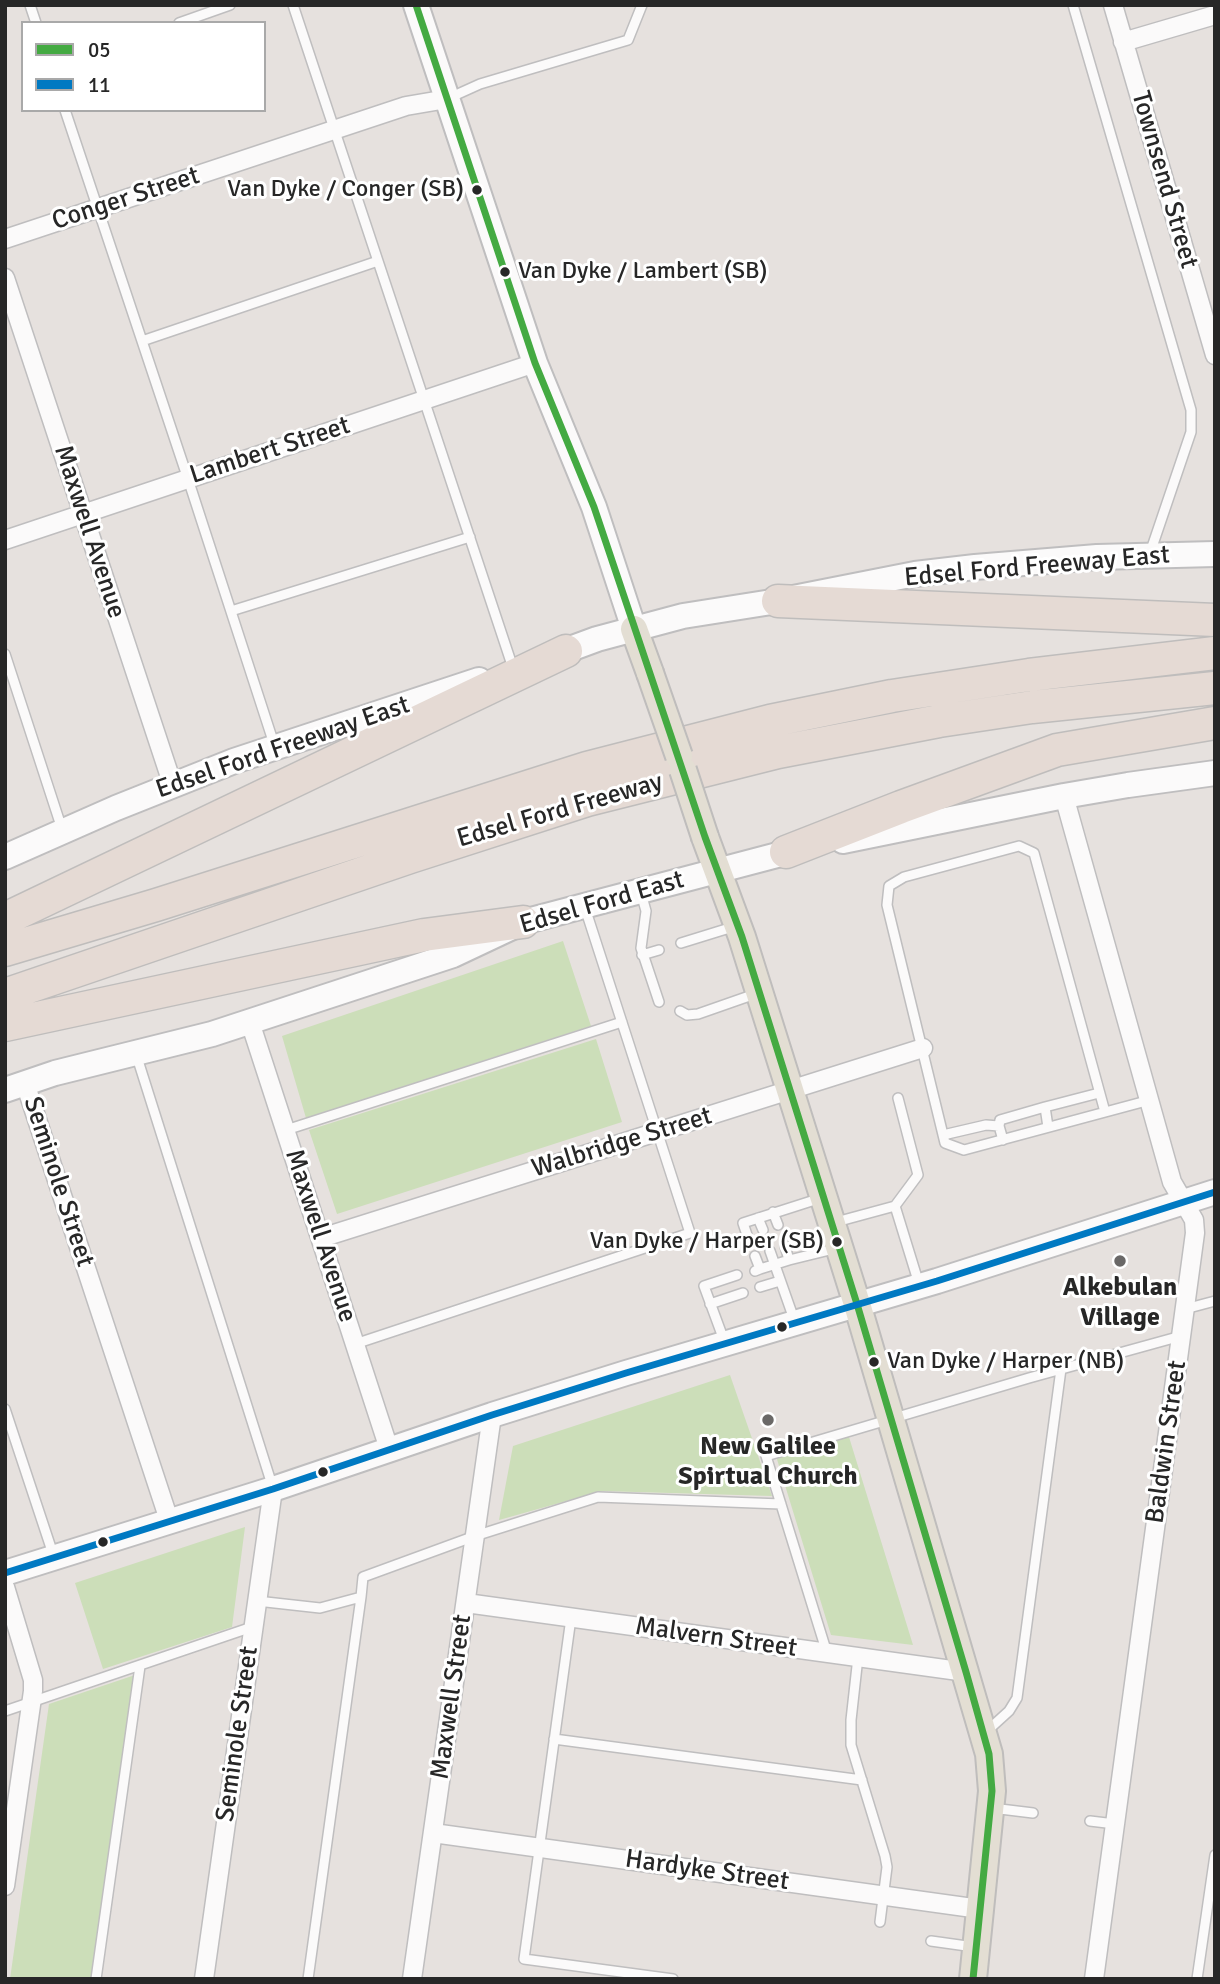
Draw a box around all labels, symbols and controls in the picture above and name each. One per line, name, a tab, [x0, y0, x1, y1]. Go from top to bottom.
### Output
legend	[21, 21, 266, 112]
text: 05	[88, 37, 111, 63]
text: 11	[88, 72, 111, 98]
street label: Townsend Street	[1124, 88, 1204, 272]
street label: Conger Street	[48, 161, 204, 237]
place label: Van Dyke / Conger (SB)	[227, 176, 464, 204]
marker: Van Dyke / Conger (SB)	[470, 183, 484, 197]
place label: Van Dyke / Lambert (SB)	[518, 258, 767, 286]
marker: Van Dyke / Lambert (SB)	[498, 265, 512, 279]
street label: Lambert Street	[186, 410, 354, 492]
street label: Maxwell Avenue	[46, 442, 132, 622]
street label: Edsel Ford Freeway East	[903, 540, 1171, 594]
street label: Edsel Ford Freeway East	[152, 690, 414, 806]
street label: Edsel Ford Freeway	[454, 767, 666, 855]
street label: Edsel Ford East	[516, 865, 688, 941]
street label: Seminole Street	[16, 1093, 100, 1271]
street label: Walbridge Street	[528, 1101, 716, 1185]
street label: Maxwell Avenue	[277, 1146, 363, 1326]
place label: Van Dyke / Harper (SB)	[590, 1228, 824, 1256]
marker: Van Dyke / Harper (SB)	[830, 1235, 844, 1249]
marker: Alkebulan Village	[1112, 1253, 1128, 1269]
place label: Alkebulan Village	[1063, 1272, 1177, 1334]
unlabelled marker	[775, 1320, 789, 1334]
place label: Van Dyke / Harper (NB)	[887, 1348, 1124, 1376]
marker: Van Dyke / Harper (NB)	[867, 1355, 881, 1369]
street label: Baldwin Street	[1140, 1359, 1194, 1525]
marker: New Galilee Spirtual Church	[760, 1412, 776, 1428]
place label: New Galilee Spirtual Church	[678, 1431, 858, 1492]
unlabelled marker	[316, 1465, 330, 1479]
unlabelled marker	[96, 1535, 110, 1549]
street label: Malvern Street	[633, 1611, 799, 1665]
street label: Maxwell Street	[425, 1613, 479, 1781]
street label: Seminole Street	[210, 1644, 266, 1824]
street label: Hardyke Street	[623, 1844, 791, 1898]

